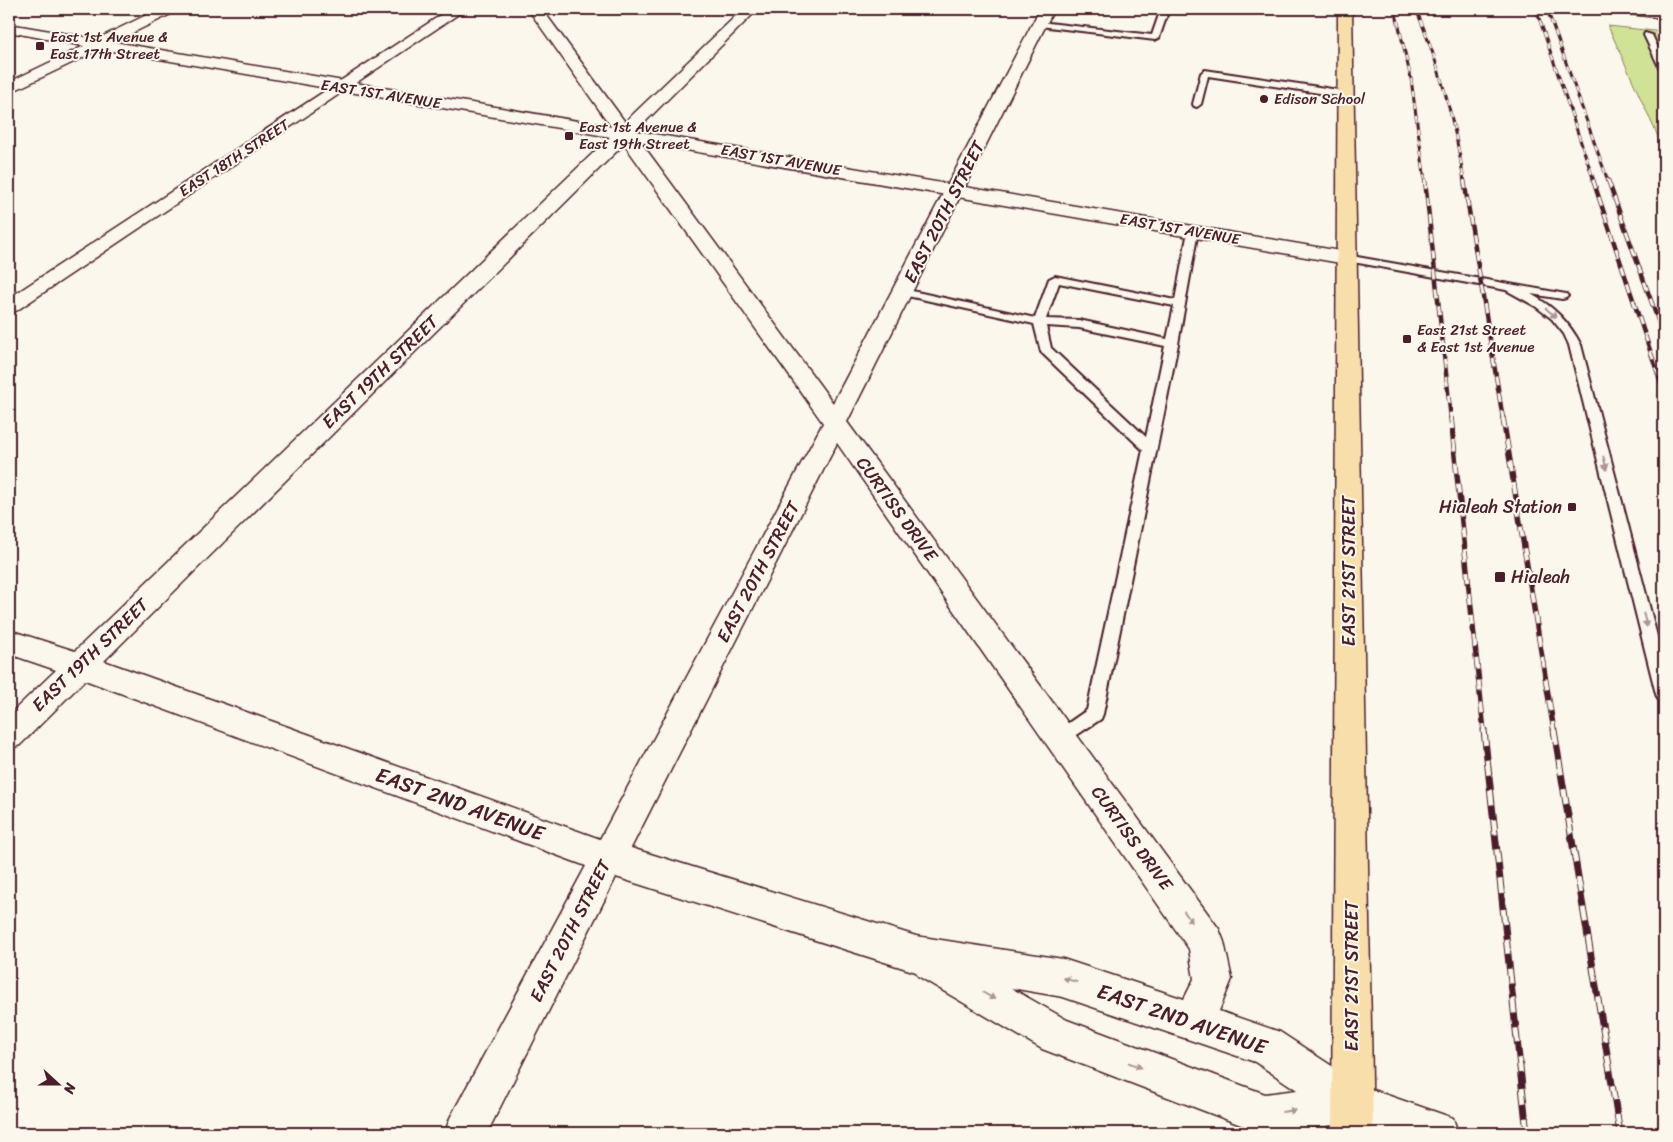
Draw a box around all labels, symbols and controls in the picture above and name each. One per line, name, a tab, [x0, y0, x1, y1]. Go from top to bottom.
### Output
place label: East 1st Avenue & East 17th Street	[50, 24, 168, 67]
marker: East 1st Avenue & East 17th Street	[34, 40, 46, 52]
street label: EAST 1ST AVENUE	[319, 72, 445, 117]
place label: Edison School	[1274, 86, 1366, 112]
marker: Edison School	[1258, 93, 1270, 105]
street label: EAST 18TH STREET	[174, 112, 295, 204]
place label: East 1st Avenue & East 19th Street	[579, 114, 697, 157]
marker: East 1st Avenue & East 19th Street	[563, 130, 575, 142]
street label: EAST 20TH STREET	[894, 134, 994, 289]
street label: EAST 1ST AVENUE	[719, 137, 845, 184]
street label: EAST 1ST AVENUE	[1118, 206, 1244, 253]
street label: EAST 19TH STREET	[314, 306, 447, 437]
one-way arrow	[1545, 307, 1557, 318]
place label: East 21st Street & East 1st Avenue	[1417, 317, 1535, 360]
marker: East 21st Street & East 1st Avenue	[1401, 333, 1413, 345]
street label: CURTISS DRIVE	[848, 450, 947, 569]
one-way arrow	[1601, 455, 1609, 470]
place label: Hialeah Station	[1439, 491, 1562, 523]
street label: EAST 20TH STREET	[707, 494, 809, 648]
street label: EAST 21ST STREET	[1333, 494, 1365, 646]
marker: Hialeah Station	[1566, 501, 1578, 513]
place label: Hialeah	[1511, 561, 1570, 593]
marker: Hialeah	[1493, 570, 1507, 584]
street label: EAST 19TH STREET	[24, 589, 157, 720]
one-way arrow	[1642, 613, 1650, 628]
street label: EAST 2ND AVENUE	[370, 756, 551, 853]
street label: CURTISS DRIVE	[1083, 779, 1182, 898]
street label: EAST 20TH STREET	[520, 853, 620, 1008]
street label: EAST 21ST STREET	[1336, 899, 1368, 1051]
one-way arrow	[1183, 910, 1193, 923]
street label: EAST 2ND AVENUE	[1092, 972, 1273, 1066]
one-way arrow	[1062, 976, 1077, 983]
one-way arrow	[982, 992, 995, 1001]
north arrow	[32, 1060, 82, 1110]
one-way arrow	[1128, 1062, 1143, 1069]
text: N	[56, 1079, 83, 1098]
one-way arrow	[1281, 1107, 1297, 1115]

